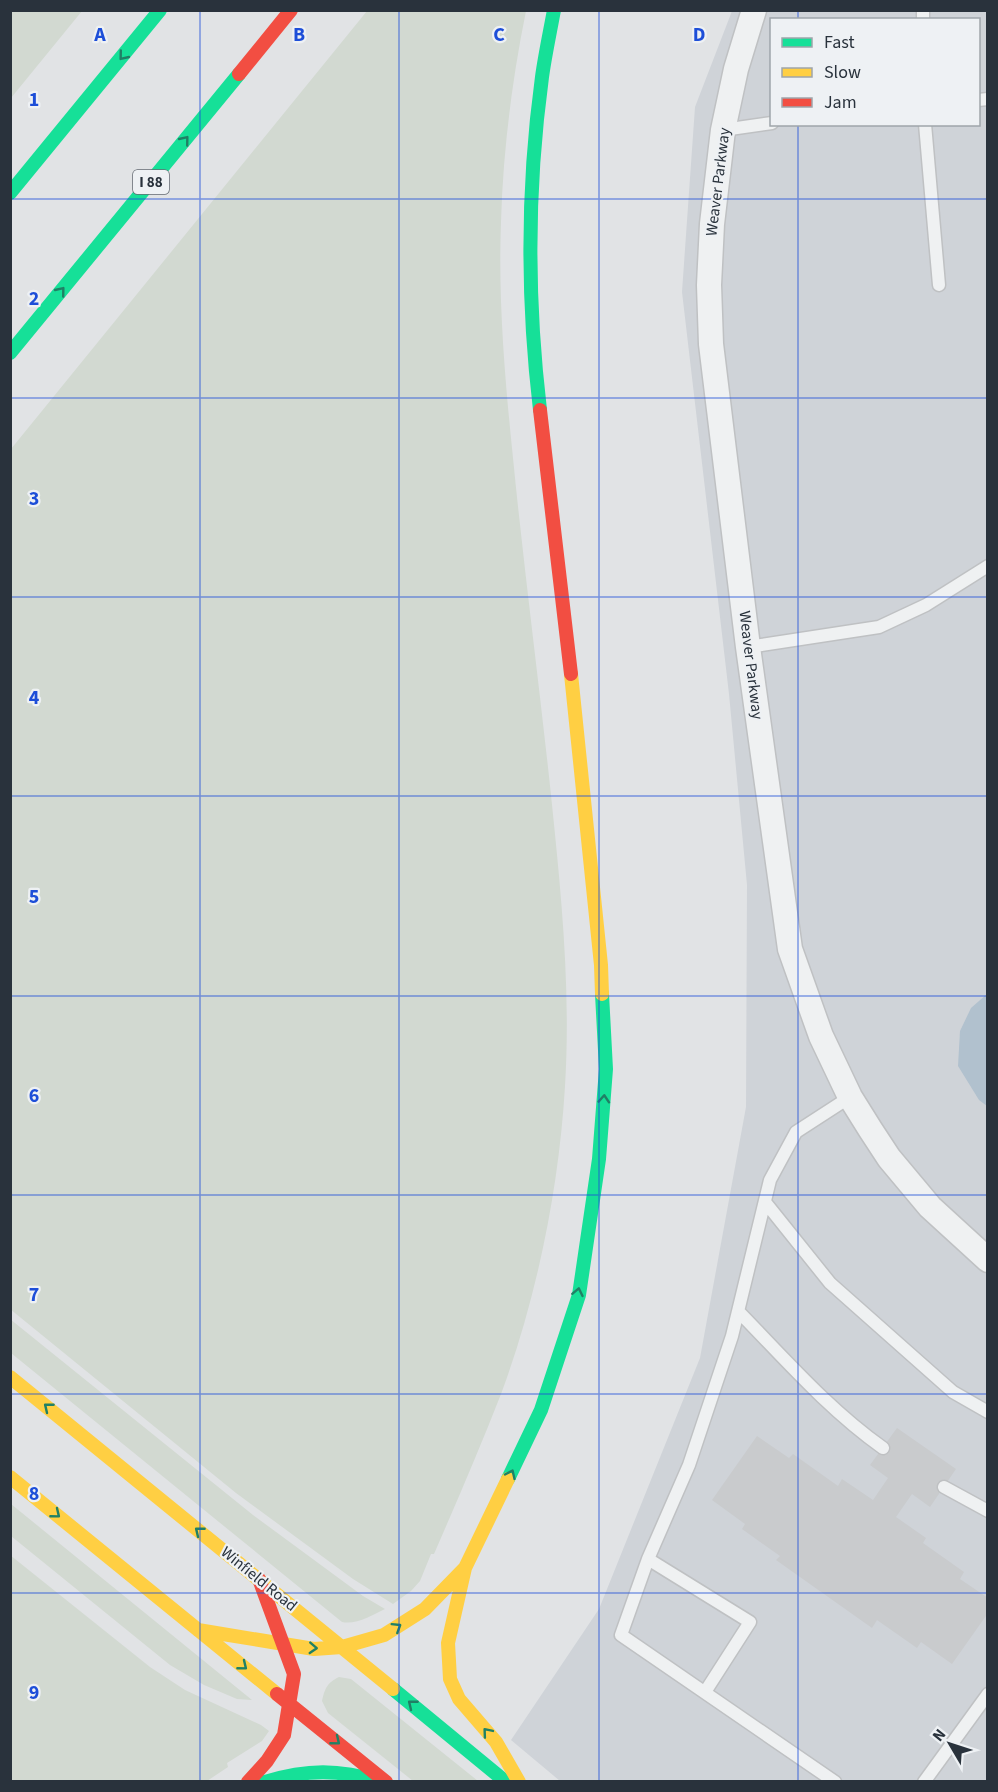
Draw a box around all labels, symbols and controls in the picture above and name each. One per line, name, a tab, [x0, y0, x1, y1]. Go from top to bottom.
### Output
legend	[770, 18, 980, 126]
text: A	[93, 21, 106, 49]
text: B	[293, 21, 305, 49]
text: C	[493, 21, 505, 49]
text: D	[693, 21, 705, 49]
text: Fast	[824, 30, 855, 55]
one-way arrow	[120, 49, 131, 60]
text: Slow	[824, 60, 861, 85]
text: 1	[29, 86, 39, 114]
text: Jam	[824, 90, 857, 115]
street label: Weaver Parkway	[700, 126, 736, 238]
one-way arrow	[177, 136, 188, 147]
road number: I 88	[133, 170, 169, 194]
text: 2	[29, 285, 39, 313]
one-way arrow	[54, 287, 65, 298]
text: 3	[29, 485, 39, 513]
street label: Weaver Parkway	[733, 609, 769, 721]
text: 4	[29, 684, 40, 712]
text: 5	[29, 883, 39, 911]
text: 6	[29, 1082, 39, 1110]
one-way arrow	[597, 1094, 610, 1103]
text: 7	[29, 1281, 39, 1309]
one-way arrow	[571, 1287, 584, 1297]
one-way arrow	[44, 1404, 55, 1415]
one-way arrow	[503, 1470, 515, 1481]
text: 8	[29, 1480, 39, 1508]
one-way arrow	[49, 1507, 60, 1518]
one-way arrow	[195, 1527, 206, 1538]
street label: Winfield Road	[216, 1541, 302, 1617]
one-way arrow	[391, 1622, 401, 1634]
one-way arrow	[309, 1641, 318, 1654]
one-way arrow	[236, 1659, 247, 1670]
text: 9	[29, 1679, 39, 1707]
one-way arrow	[408, 1701, 419, 1712]
north arrow	[920, 1714, 980, 1774]
text: N	[927, 1724, 951, 1746]
one-way arrow	[484, 1728, 495, 1739]
one-way arrow	[329, 1734, 340, 1745]

